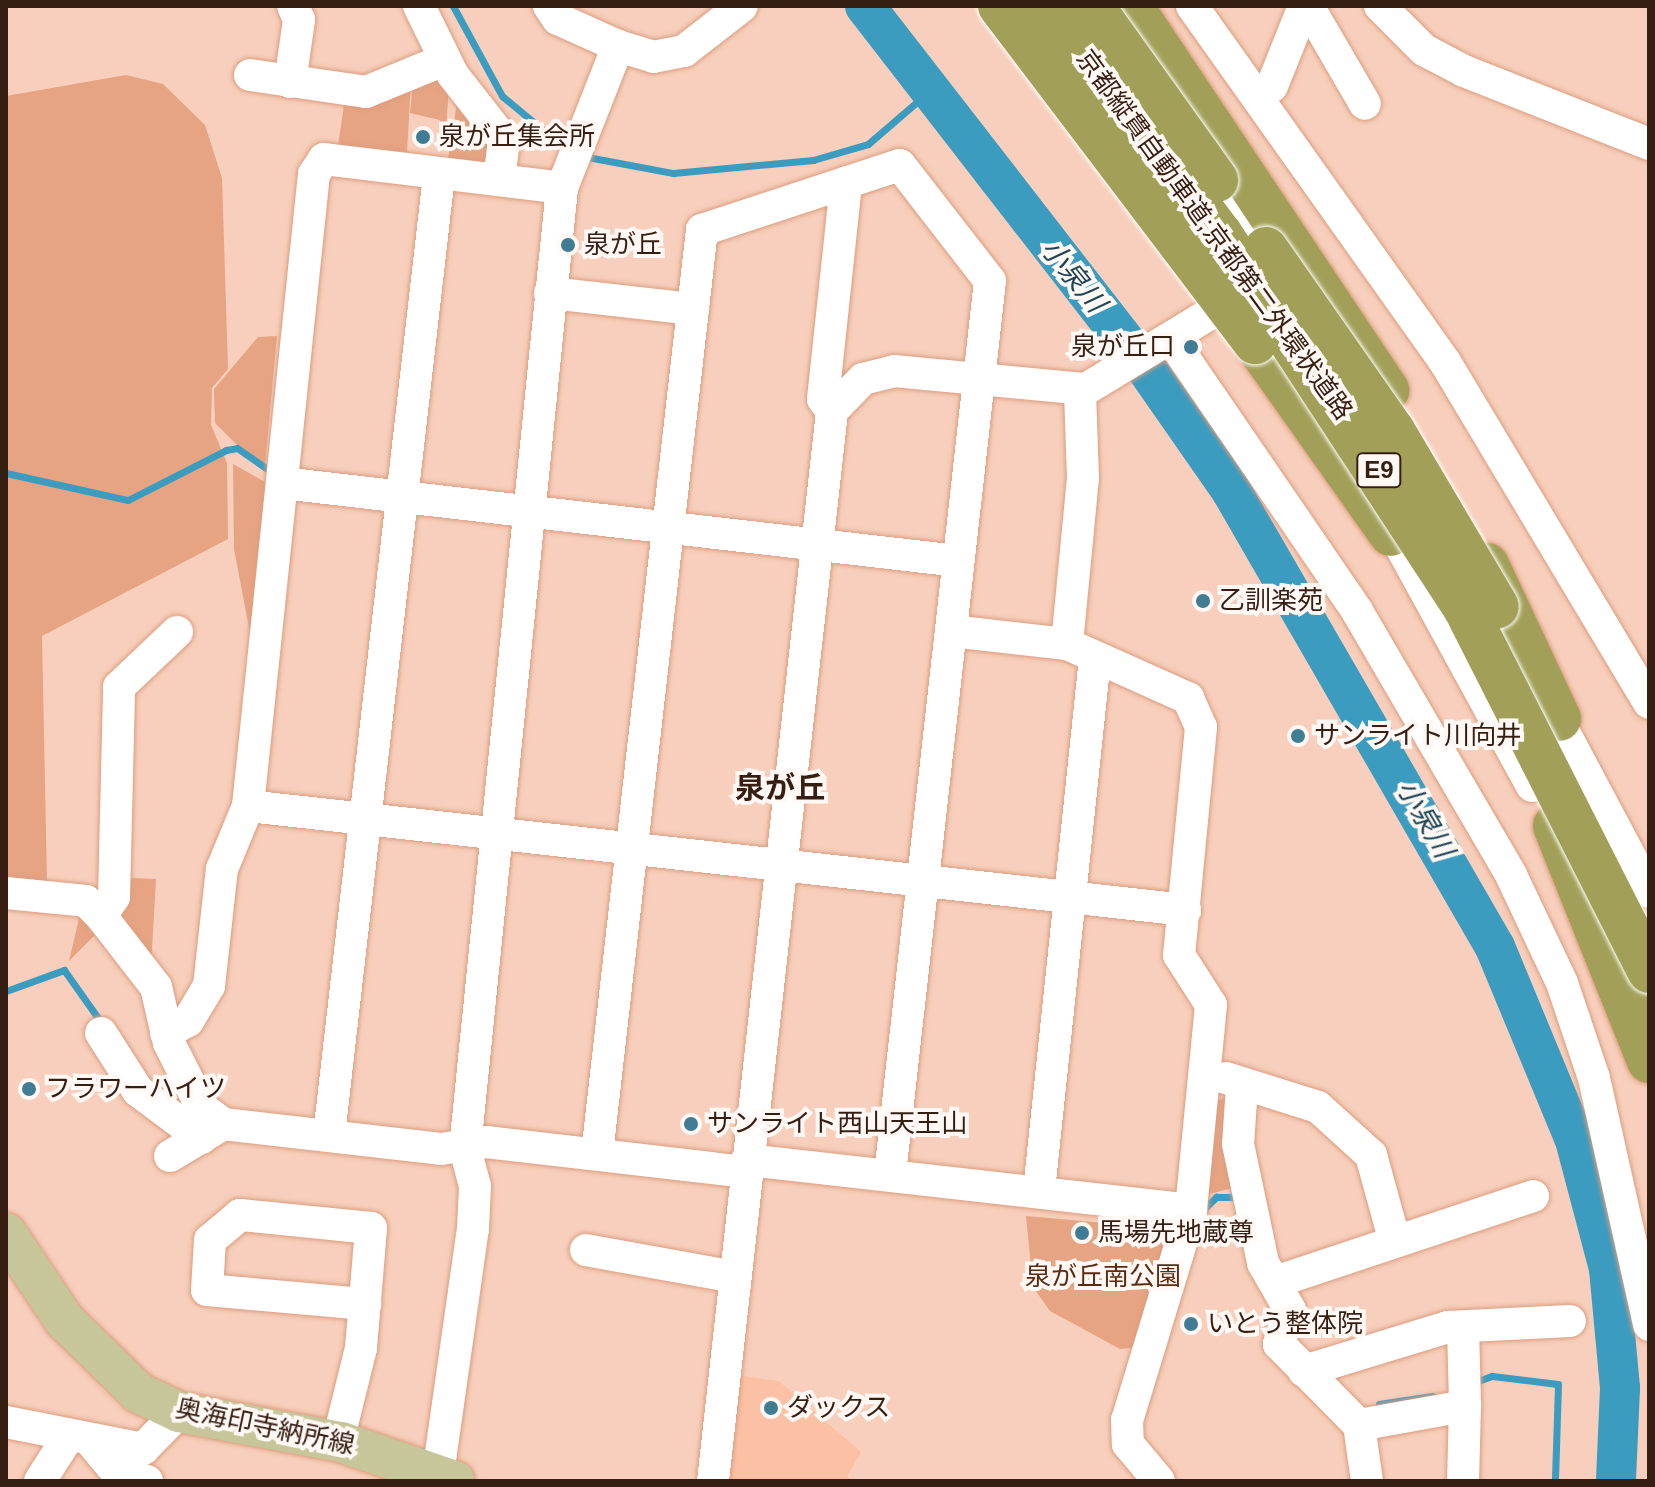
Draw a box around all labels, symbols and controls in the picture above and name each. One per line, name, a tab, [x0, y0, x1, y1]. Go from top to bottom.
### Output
street label: 京都縦貫自動車道;京都第二外環状道路	[1069, 44, 1359, 426]
place label: 泉が丘集会所	[439, 121, 595, 153]
marker: 泉が丘集会所	[414, 128, 432, 146]
place label: 泉が丘	[584, 229, 662, 261]
water label: 小泉川	[1034, 233, 1112, 319]
marker: 泉が丘	[559, 236, 577, 254]
place label: 泉が丘口	[1071, 331, 1175, 363]
marker: 泉が丘口	[1182, 338, 1200, 356]
road number: E9	[1355, 450, 1403, 490]
place label: 乙訓楽苑	[1219, 585, 1323, 617]
marker: 乙訓楽苑	[1194, 592, 1212, 610]
place label: サンライト川向井	[1314, 720, 1522, 752]
marker: サンライト川向井	[1289, 727, 1307, 745]
district label: 泉が丘	[735, 770, 825, 806]
water label: 小泉川	[1389, 774, 1461, 864]
place label: フラワーハイツ	[45, 1073, 227, 1105]
marker: フラワーハイツ	[20, 1080, 38, 1098]
place label: サンライト西山天王山	[707, 1108, 967, 1140]
marker: サンライト西山天王山	[682, 1115, 700, 1133]
place label: 馬場先地蔵尊	[1098, 1217, 1254, 1249]
marker: 馬場先地蔵尊	[1073, 1224, 1091, 1242]
park label: 泉が丘南公園	[1025, 1261, 1181, 1293]
place label: いとう整体院	[1207, 1308, 1363, 1340]
marker: いとう整体院	[1182, 1315, 1200, 1333]
place label: ダックス	[787, 1392, 891, 1424]
street label: 奥海印寺納所線	[173, 1393, 357, 1461]
marker: ダックス	[762, 1399, 780, 1417]

